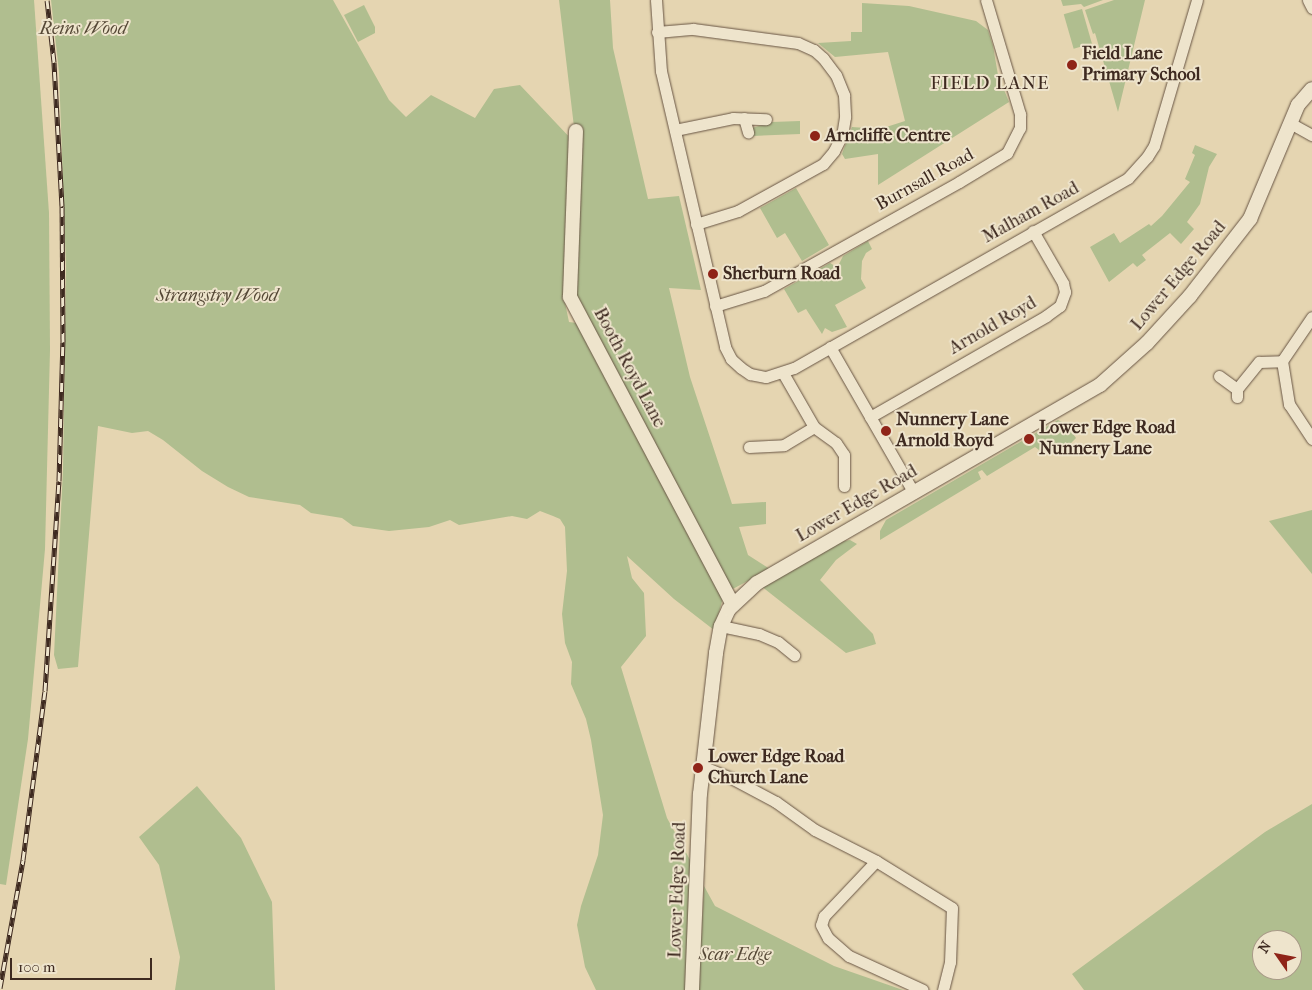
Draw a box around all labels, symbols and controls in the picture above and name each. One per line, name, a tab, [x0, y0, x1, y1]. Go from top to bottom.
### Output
park label: Reins Wood	[39, 18, 127, 40]
place label: Field Lane Primary School	[1082, 44, 1200, 86]
marker: Field Lane Primary School	[1066, 59, 1078, 71]
district label: FIELD LANE	[929, 73, 1051, 95]
place label: Arncliffe Centre	[825, 125, 950, 147]
marker: Arncliffe Centre	[809, 130, 821, 142]
street label: Burnsall Road	[872, 144, 978, 216]
street label: Malham Road	[979, 178, 1083, 248]
street label: Lower Edge Road	[1127, 217, 1231, 335]
place label: Sherburn Road	[723, 263, 840, 285]
marker: Sherburn Road	[707, 268, 719, 280]
park label: Strangstry Wood	[156, 285, 278, 307]
street label: Arnold Royd	[945, 292, 1041, 360]
street label: Booth Royd Lane	[588, 304, 670, 432]
place label: Nunnery Lane Arnold Royd	[896, 410, 1009, 452]
place label: Lower Edge Road Nunnery Lane	[1039, 418, 1175, 460]
marker: Nunnery Lane Arnold Royd	[880, 425, 892, 437]
marker: Lower Edge Road Nunnery Lane	[1023, 433, 1035, 445]
street label: Lower Edge Road	[793, 461, 921, 547]
place label: Lower Edge Road Church Lane	[708, 747, 844, 790]
marker: Lower Edge Road Church Lane	[692, 762, 704, 774]
street label: Lower Edge Road	[665, 821, 691, 959]
north arrow	[1252, 930, 1302, 980]
text: N	[1255, 938, 1275, 956]
park label: Scar Edge	[699, 944, 771, 966]
scale bar	[12, 948, 155, 980]
text: 100 m	[18, 958, 56, 976]

